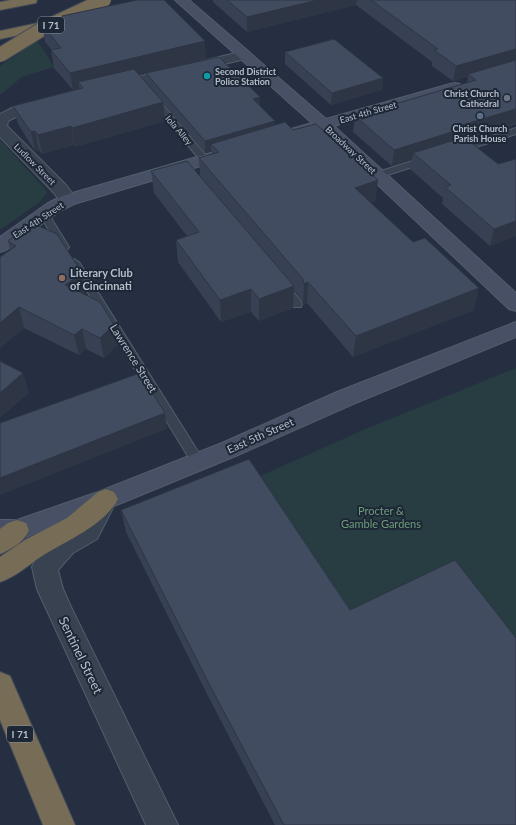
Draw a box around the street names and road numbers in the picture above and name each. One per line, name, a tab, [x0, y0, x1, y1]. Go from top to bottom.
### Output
road number: I 71	[38, 17, 64, 33]
street label: East 4th Street	[338, 98, 398, 125]
street label: Iola Alley	[163, 113, 195, 147]
street label: Broadway Street	[323, 124, 379, 177]
street label: Ludlow Street	[12, 141, 59, 188]
street label: East 4th Street	[10, 199, 66, 241]
street label: Lawrence Street	[108, 321, 160, 395]
street label: East 5th Street	[225, 414, 295, 455]
street label: Sentinel Street	[55, 614, 107, 696]
road number: I 71	[7, 726, 33, 742]

